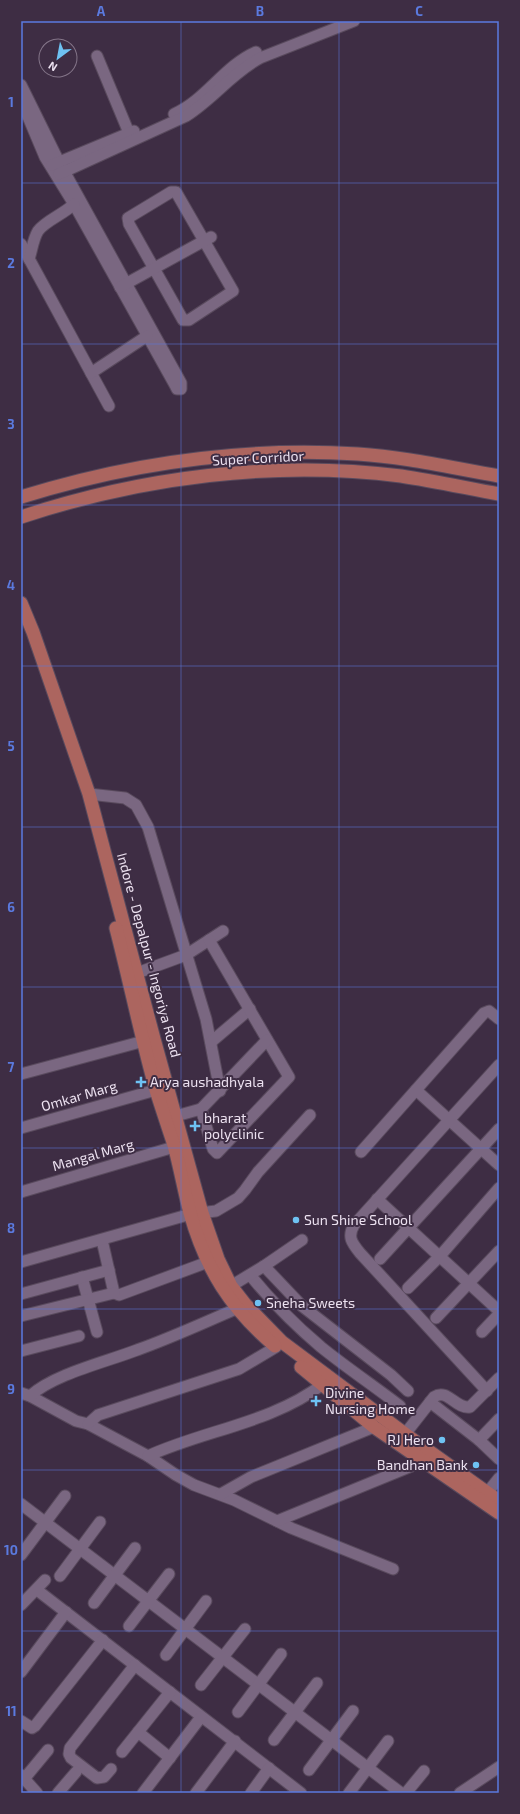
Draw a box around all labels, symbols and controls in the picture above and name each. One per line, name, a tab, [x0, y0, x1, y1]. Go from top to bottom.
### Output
text: A	[97, 3, 106, 19]
text: B	[256, 3, 264, 19]
text: C	[415, 3, 423, 19]
north arrow	[38, 38, 78, 78]
text: N	[46, 59, 59, 75]
text: 1	[8, 94, 14, 110]
text: 2	[7, 255, 15, 271]
text: 3	[7, 416, 15, 432]
street label: Super Corridor	[212, 447, 305, 468]
text: 4	[7, 577, 15, 593]
text: 5	[7, 738, 15, 754]
street label: Indore - Depalpur - Ingoriya Road	[114, 851, 185, 1059]
text: 6	[7, 899, 15, 915]
text: 7	[8, 1059, 15, 1075]
place label: Arya aushadhyala	[150, 1073, 264, 1090]
marker: Arya aushadhyala	[135, 1076, 147, 1088]
street label: Omkar Marg	[39, 1077, 119, 1114]
place label: bharat polyclinic	[204, 1109, 264, 1142]
marker: bharat polyclinic	[189, 1120, 201, 1132]
street label: Mangal Marg	[50, 1135, 136, 1174]
place label: Sun Shine School	[304, 1211, 413, 1228]
marker: Sun Shine School	[291, 1215, 301, 1225]
text: 8	[7, 1220, 15, 1236]
place label: Sneha Sweets	[266, 1294, 355, 1311]
marker: Sneha Sweets	[253, 1298, 263, 1308]
text: 9	[7, 1381, 15, 1397]
place label: Divine Nursing Home	[325, 1384, 415, 1417]
marker: Divine Nursing Home	[310, 1395, 322, 1407]
place label: RJ Hero	[387, 1431, 434, 1448]
marker: RJ Hero	[437, 1435, 447, 1445]
place label: Bandhan Bank	[377, 1456, 468, 1473]
marker: Bandhan Bank	[471, 1460, 481, 1470]
text: 10	[4, 1542, 18, 1558]
text: 11	[5, 1703, 17, 1719]

